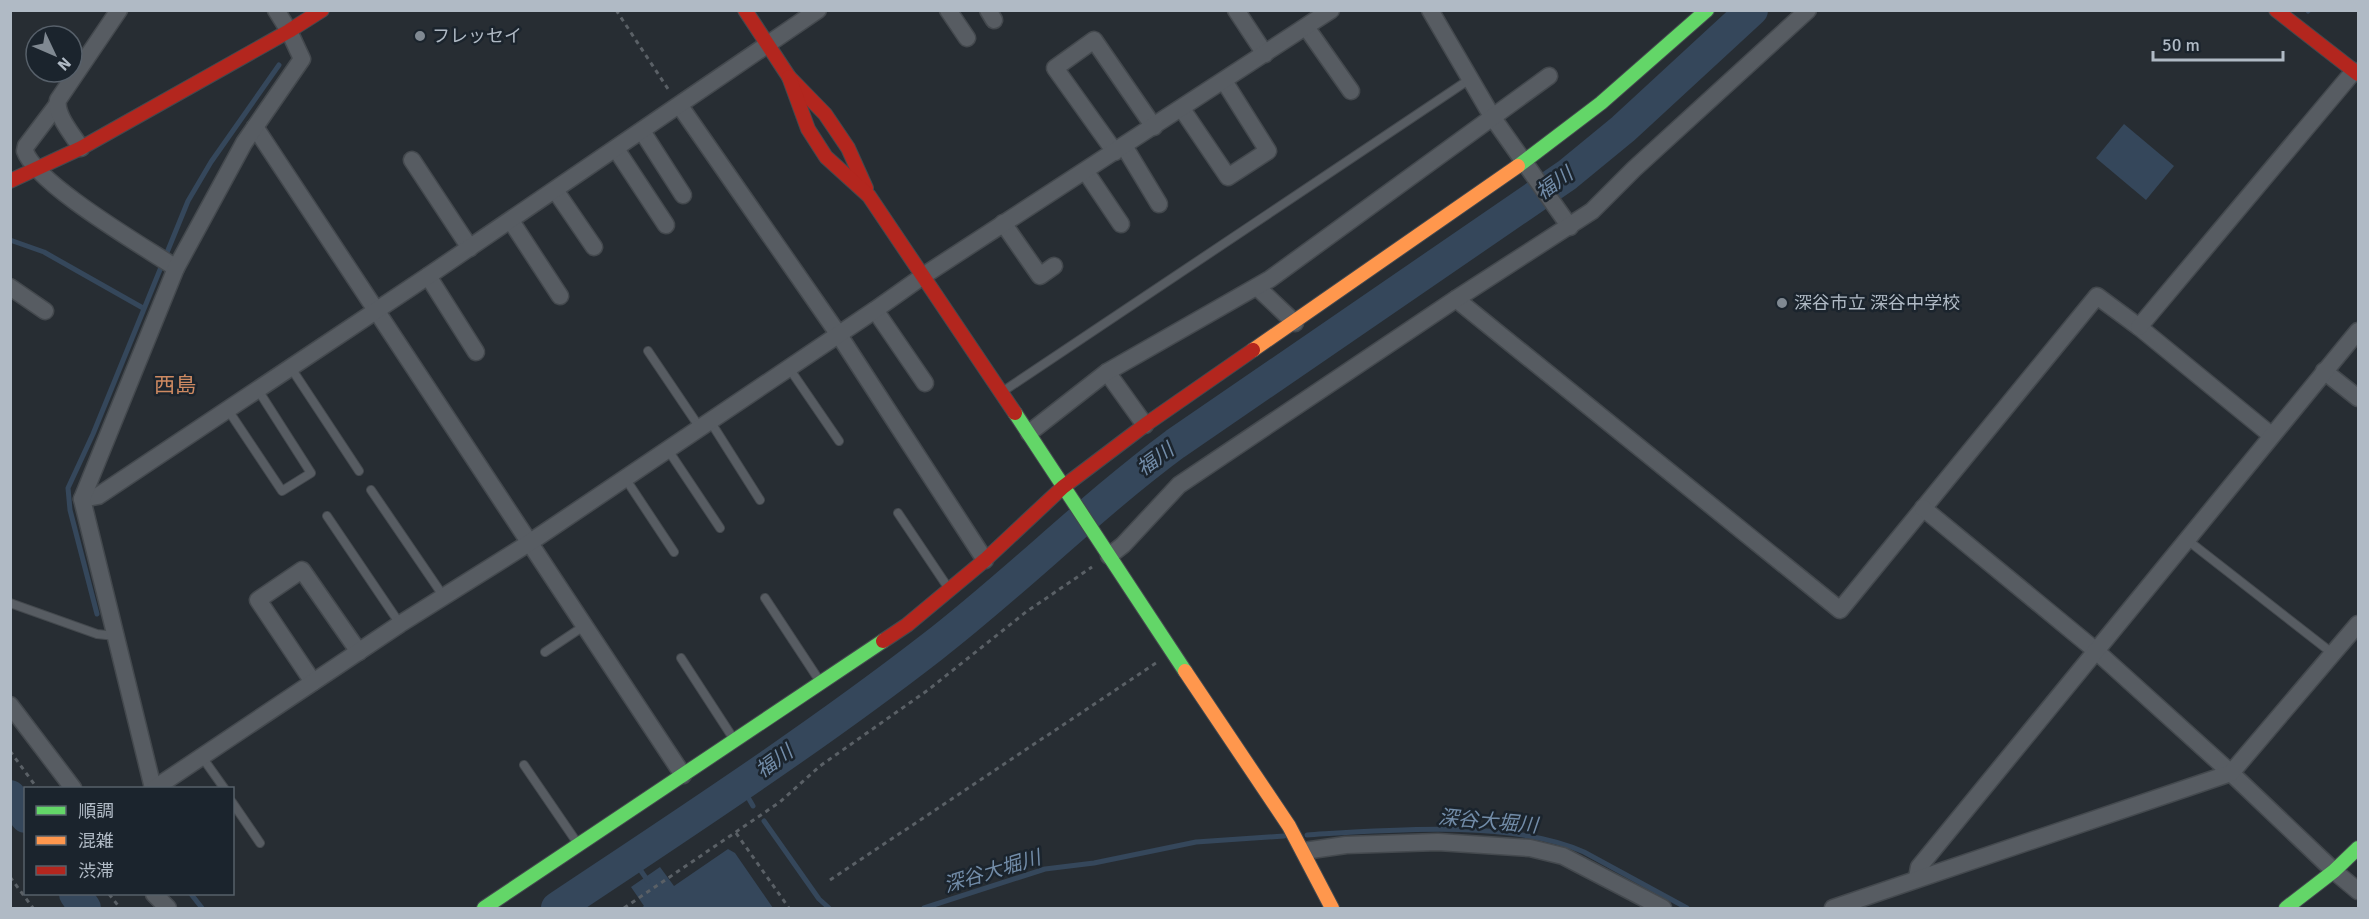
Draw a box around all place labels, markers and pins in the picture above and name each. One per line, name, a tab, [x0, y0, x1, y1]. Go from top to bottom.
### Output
place label: フレッセイ	[432, 25, 522, 47]
marker: フレッセイ	[413, 29, 427, 43]
place label: 深谷市立 深谷中学校	[1794, 292, 1960, 314]
marker: 深谷市立 深谷中学校	[1775, 296, 1789, 310]

